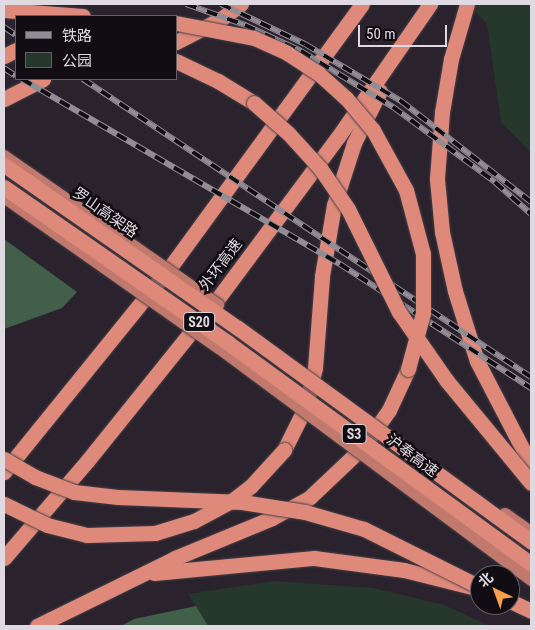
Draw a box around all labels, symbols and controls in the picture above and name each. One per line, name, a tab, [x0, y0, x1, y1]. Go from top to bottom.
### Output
legend	[15, 15, 178, 80]
scale bar	[360, 15, 449, 47]
text: 50 m	[366, 25, 396, 43]
text: 铁路	[62, 27, 92, 45]
text: 公园	[62, 52, 92, 70]
street label: 罗山高架路	[69, 184, 141, 242]
street label: 外环高速	[196, 236, 246, 294]
road number: S20	[183, 311, 215, 334]
road number: S3	[342, 422, 366, 446]
street label: 沪奉高速	[383, 431, 441, 481]
north arrow	[470, 565, 520, 615]
text: 北	[475, 569, 496, 590]

